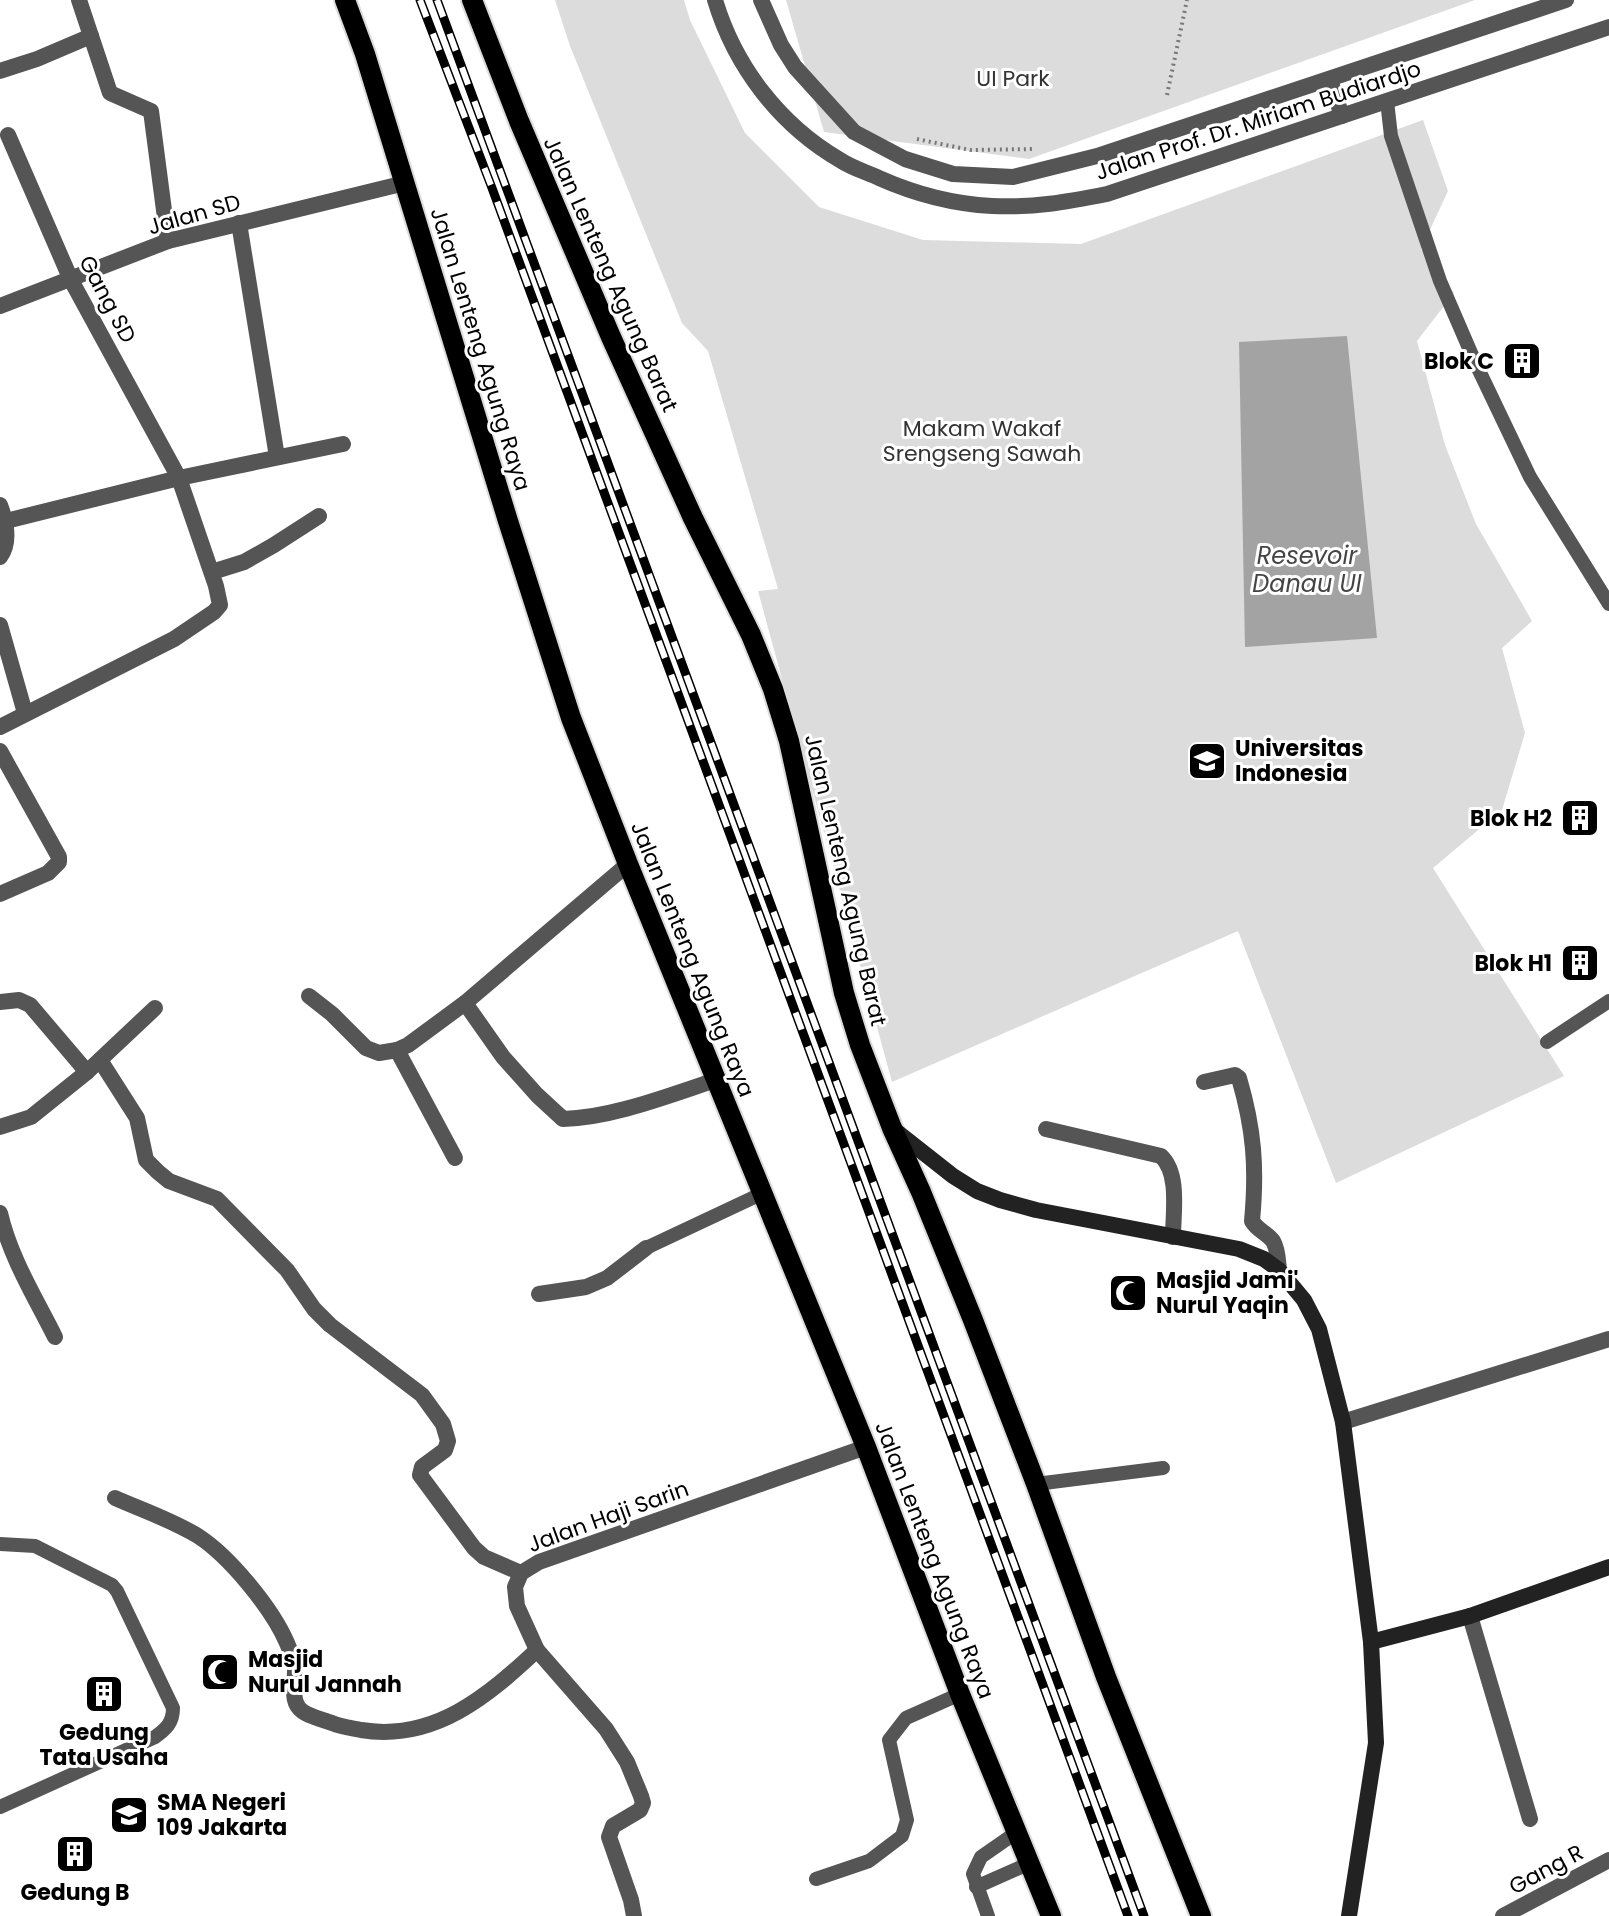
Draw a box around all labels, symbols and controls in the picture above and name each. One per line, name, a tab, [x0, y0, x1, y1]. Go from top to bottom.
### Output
street label: Jalan Prof. Dr. Miriam Budiardjo	[1091, 53, 1425, 188]
park label: UI Park	[976, 63, 1050, 94]
street label: Jalan Lenteng Agung Barat	[536, 132, 685, 417]
street label: Jalan SD	[144, 186, 244, 243]
street label: Jalan Lenteng Agung Raya	[423, 204, 538, 495]
street label: Gang SD	[72, 250, 144, 349]
building icon: Blok C	[1501, 340, 1543, 382]
place label: Blok C	[1424, 346, 1494, 377]
park label: Makam Wakaf Srengseng Sawah	[883, 413, 1081, 469]
water label: Resevoir Danau UI	[1252, 539, 1362, 600]
street label: Jalan Lenteng Agung Barat	[797, 731, 894, 1029]
place label: Universitas Indonesia	[1235, 733, 1363, 789]
school or university icon: Universitas Indonesia	[1186, 740, 1228, 782]
building icon: Blok H2	[1559, 797, 1601, 839]
place label: Blok H2	[1470, 803, 1552, 834]
street label: Jalan Lenteng Agung Raya	[623, 817, 762, 1102]
building icon: Blok H1	[1559, 942, 1601, 984]
place label: Blok H1	[1474, 948, 1552, 979]
place label: Masjid Jami' Nurul Yaqin	[1156, 1265, 1298, 1321]
mosque icon: Masjid Jami' Nurul Yaqin	[1107, 1272, 1149, 1314]
street label: Jalan Lenteng Agung Raya	[867, 1417, 1002, 1703]
street label: Jalan Haji Sarin	[523, 1473, 693, 1560]
place label: Masjid Nurul Jannah	[248, 1644, 402, 1700]
mosque icon: Masjid Nurul Jannah	[199, 1651, 241, 1693]
building icon: Gedung Tata Usaha	[83, 1673, 125, 1715]
place label: Gedung Tata Usaha	[40, 1717, 168, 1773]
place label: SMA Negeri 109 Jakarta	[157, 1787, 287, 1843]
school or university icon: SMA Negeri 109 Jakarta	[108, 1794, 150, 1836]
building icon: Gedung B	[54, 1833, 96, 1875]
street label: Gang R	[1504, 1837, 1589, 1902]
place label: Gedung B	[20, 1877, 130, 1908]

